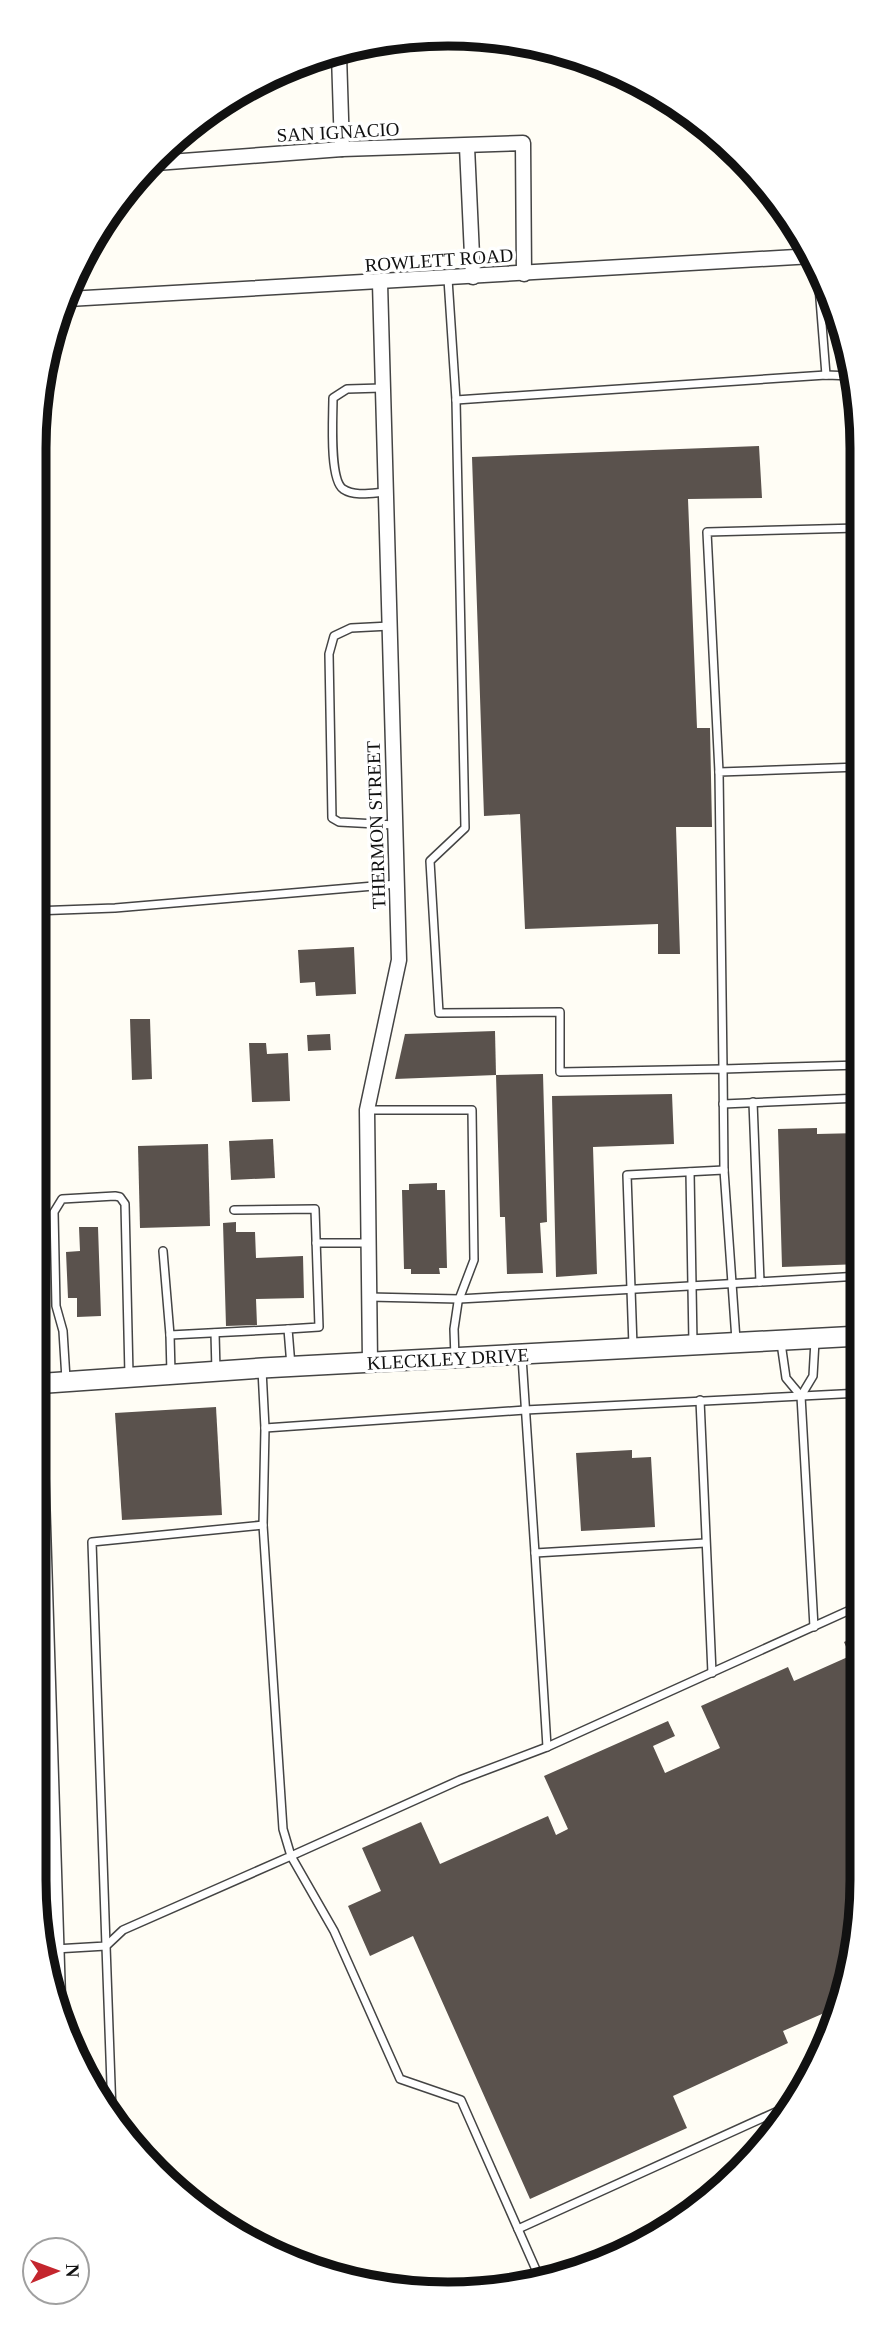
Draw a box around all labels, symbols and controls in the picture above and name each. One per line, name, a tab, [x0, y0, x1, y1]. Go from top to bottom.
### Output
street label: SAN IGNACIO	[276, 118, 400, 146]
street label: ROWLETT ROAD	[364, 244, 514, 276]
street label: THERMON STREET	[363, 740, 389, 909]
street label: KLECKLEY DRIVE	[366, 1344, 530, 1374]
north arrow	[21, 2236, 91, 2306]
text: N	[62, 2264, 83, 2278]

